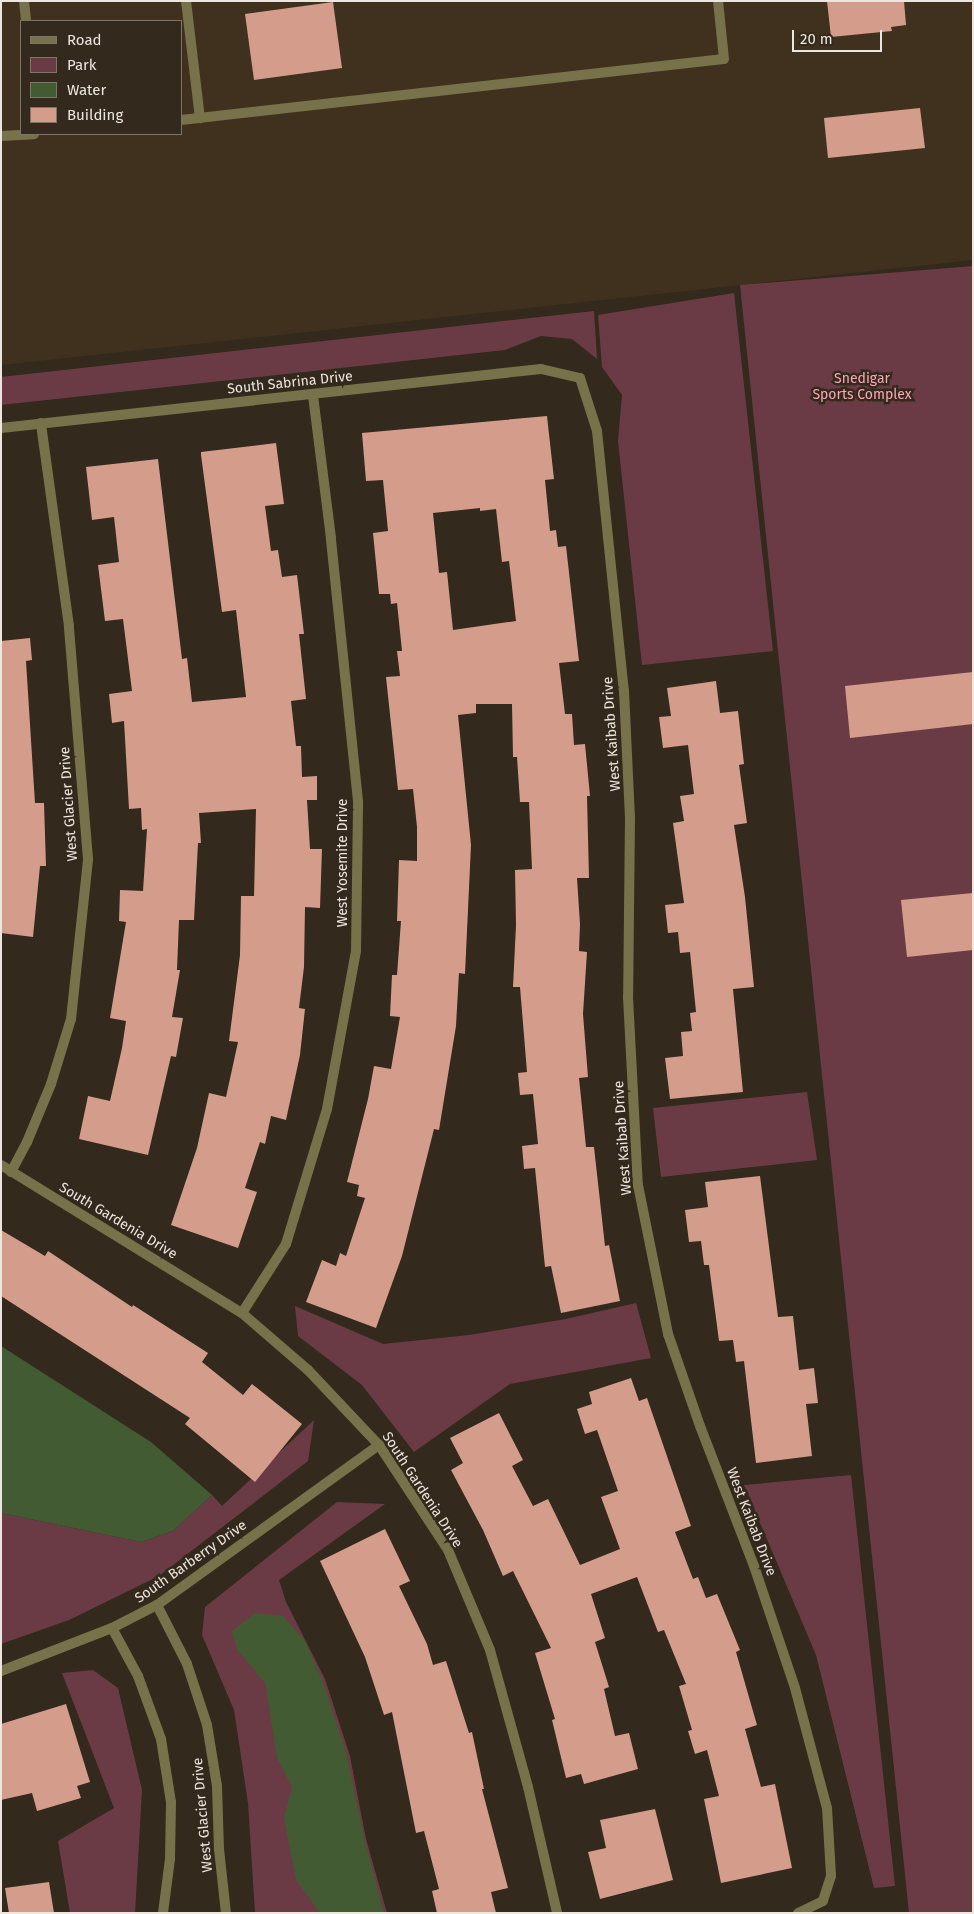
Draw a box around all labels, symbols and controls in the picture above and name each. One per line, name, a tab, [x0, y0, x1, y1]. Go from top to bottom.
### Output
legend	[20, 20, 182, 135]
scale bar	[794, 20, 884, 52]
text: 20 m	[800, 30, 833, 48]
text: Road	[67, 31, 102, 49]
text: Park	[67, 56, 97, 74]
text: Water	[67, 81, 106, 99]
text: Building	[67, 106, 123, 124]
street label: South Sabrina Drive	[226, 368, 354, 398]
park label: Snedigar Sports Complex	[812, 371, 912, 404]
street label: West Kaibab Drive	[600, 676, 624, 792]
street label: West Glacier Drive	[57, 746, 81, 862]
street label: West Yosemite Drive	[335, 799, 351, 927]
street label: West Kaibab Drive	[611, 1080, 635, 1196]
street label: South Gardenia Drive	[56, 1179, 180, 1263]
street label: South Gardenia Drive	[378, 1429, 466, 1551]
street label: West Kaibab Drive	[723, 1465, 779, 1579]
street label: South Barberry Drive	[132, 1517, 250, 1607]
street label: West Glacier Drive	[190, 1757, 216, 1873]

